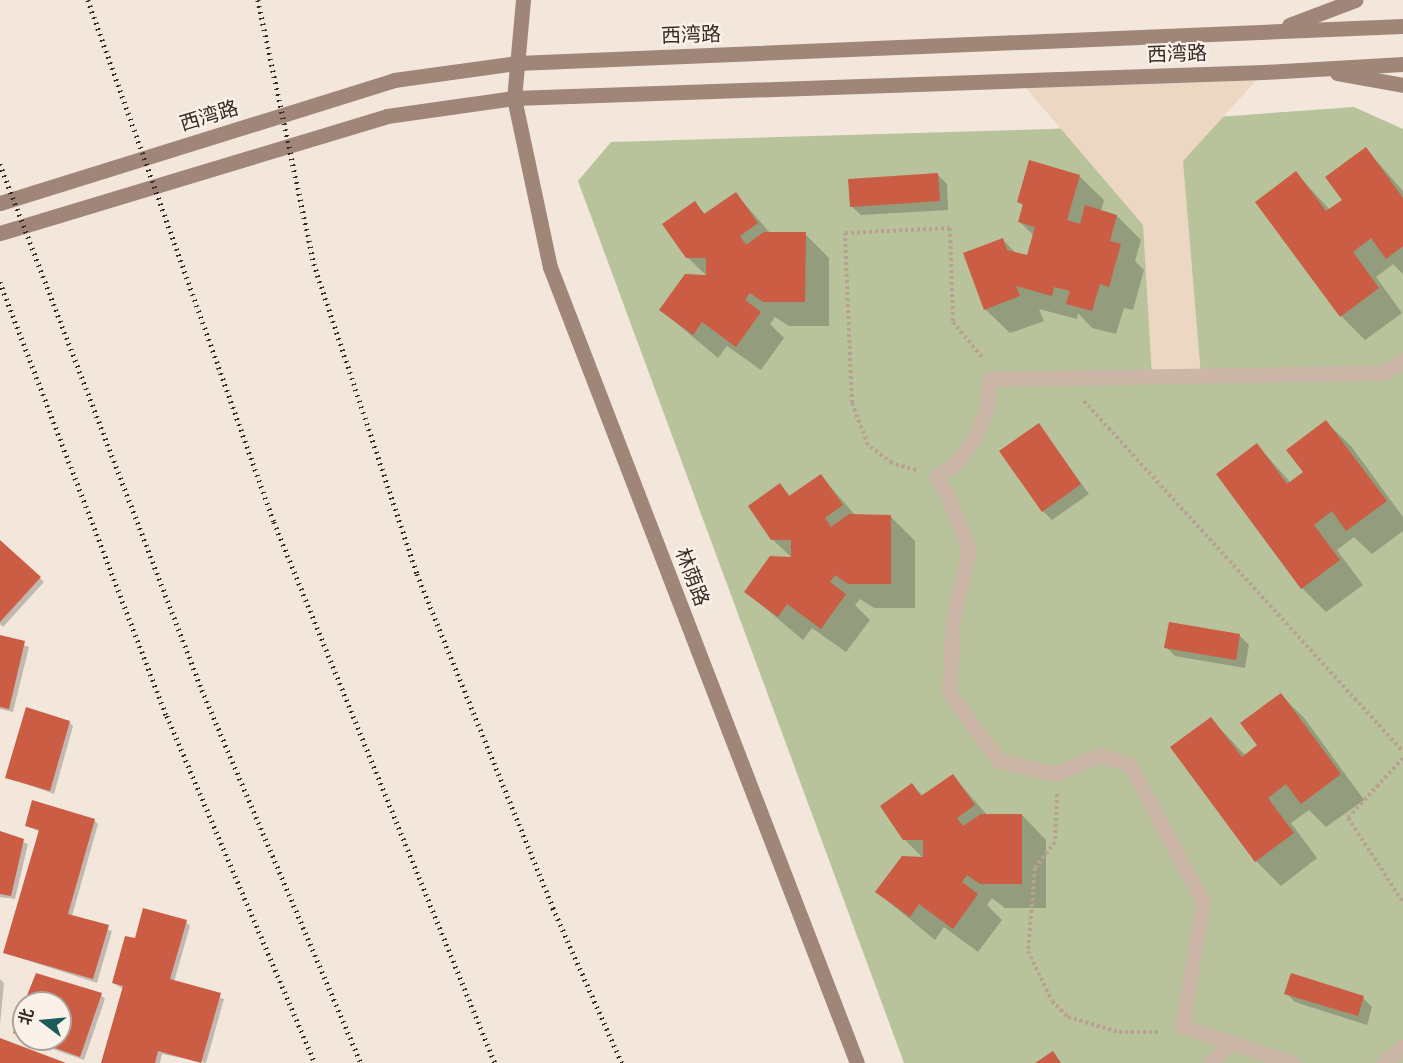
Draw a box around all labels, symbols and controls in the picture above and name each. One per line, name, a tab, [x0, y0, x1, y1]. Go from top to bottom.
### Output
street label: 西湾路	[661, 22, 721, 48]
street label: 西湾路	[1147, 41, 1207, 67]
street label: 西湾路	[177, 96, 241, 136]
street label: 林荫路	[670, 545, 714, 609]
north arrow	[12, 991, 72, 1051]
text: 北	[15, 1006, 37, 1027]

